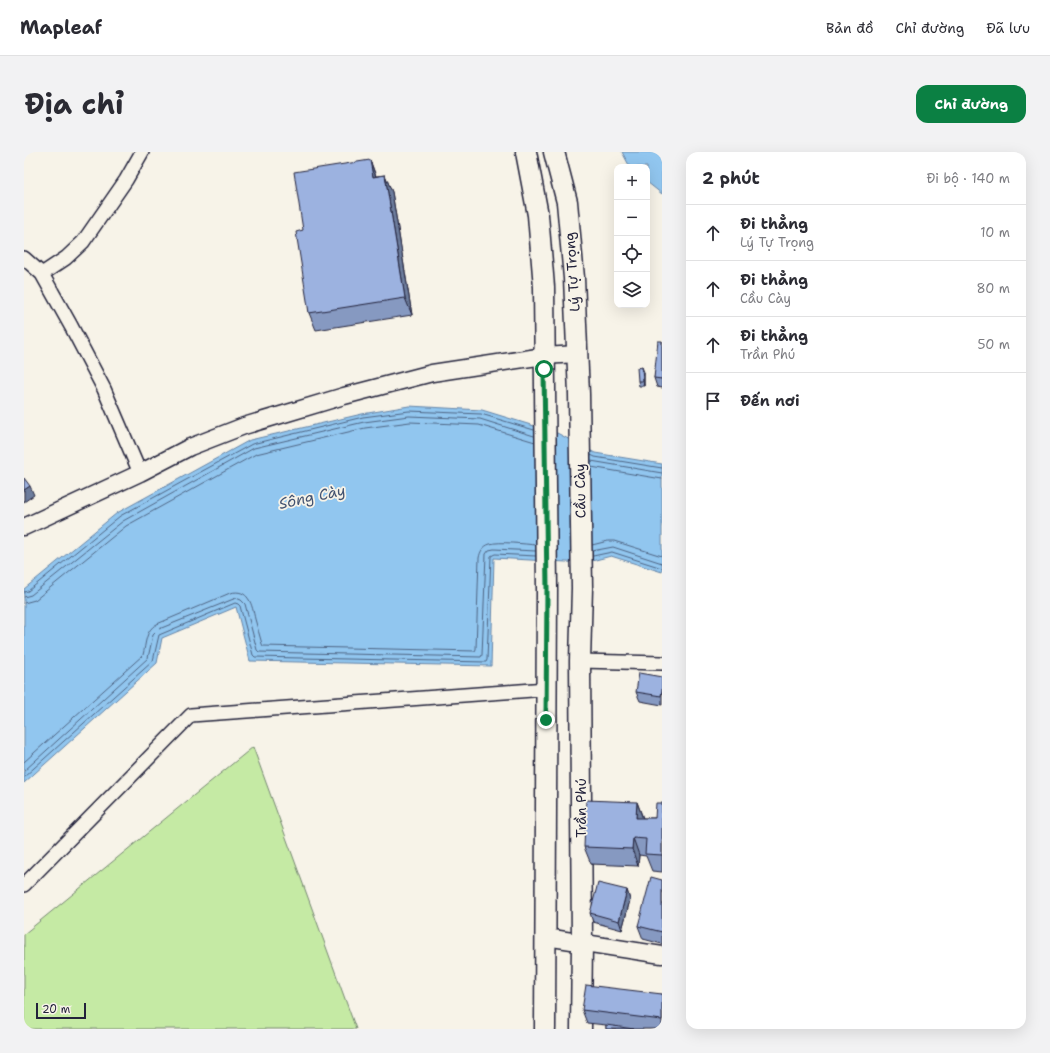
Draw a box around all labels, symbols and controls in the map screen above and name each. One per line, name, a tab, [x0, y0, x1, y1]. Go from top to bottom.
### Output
text: Mapleaf	[20, 15, 102, 40]
text: Bản đồ	[826, 19, 873, 37]
text: Chỉ đường	[895, 19, 964, 37]
text: Đã lưu	[986, 19, 1030, 37]
text: Địa chỉ	[24, 85, 124, 123]
button: Chỉ đường	[916, 85, 1026, 123]
map controls	[614, 164, 650, 308]
button: +	[614, 164, 650, 200]
text: 2 phút	[702, 167, 760, 189]
text: Đi bộ · 140 m	[926, 170, 1010, 187]
button: −	[614, 200, 650, 236]
text: Đi thẳng	[740, 214, 808, 234]
icon: ahead	[702, 222, 724, 244]
text: 10 m	[980, 224, 1010, 241]
street label: Lý Tự Trọng	[560, 232, 584, 312]
text: Lý Tự Trọng	[740, 234, 814, 251]
button: locate	[614, 236, 650, 272]
text: Đi thẳng	[740, 270, 808, 290]
button: layers	[614, 272, 650, 308]
icon: ahead	[702, 278, 724, 300]
text: 80 m	[976, 280, 1010, 297]
text: Cầu Cày	[740, 290, 791, 307]
text: Đi thẳng	[740, 326, 808, 346]
icon: ahead	[702, 334, 724, 356]
text: 50 m	[977, 336, 1010, 353]
text: Trần Phú	[740, 346, 795, 363]
route start	[535, 360, 553, 378]
icon: arrive	[702, 390, 724, 412]
text: Đến nơi	[740, 391, 799, 411]
street label: Cầu Cày	[571, 463, 589, 519]
water label: Sông Cày	[277, 480, 347, 514]
route end	[537, 711, 555, 729]
street label: Trần Phú	[572, 778, 590, 838]
scale bar	[36, 1001, 86, 1020]
text: 20 m	[42, 1002, 70, 1017]

